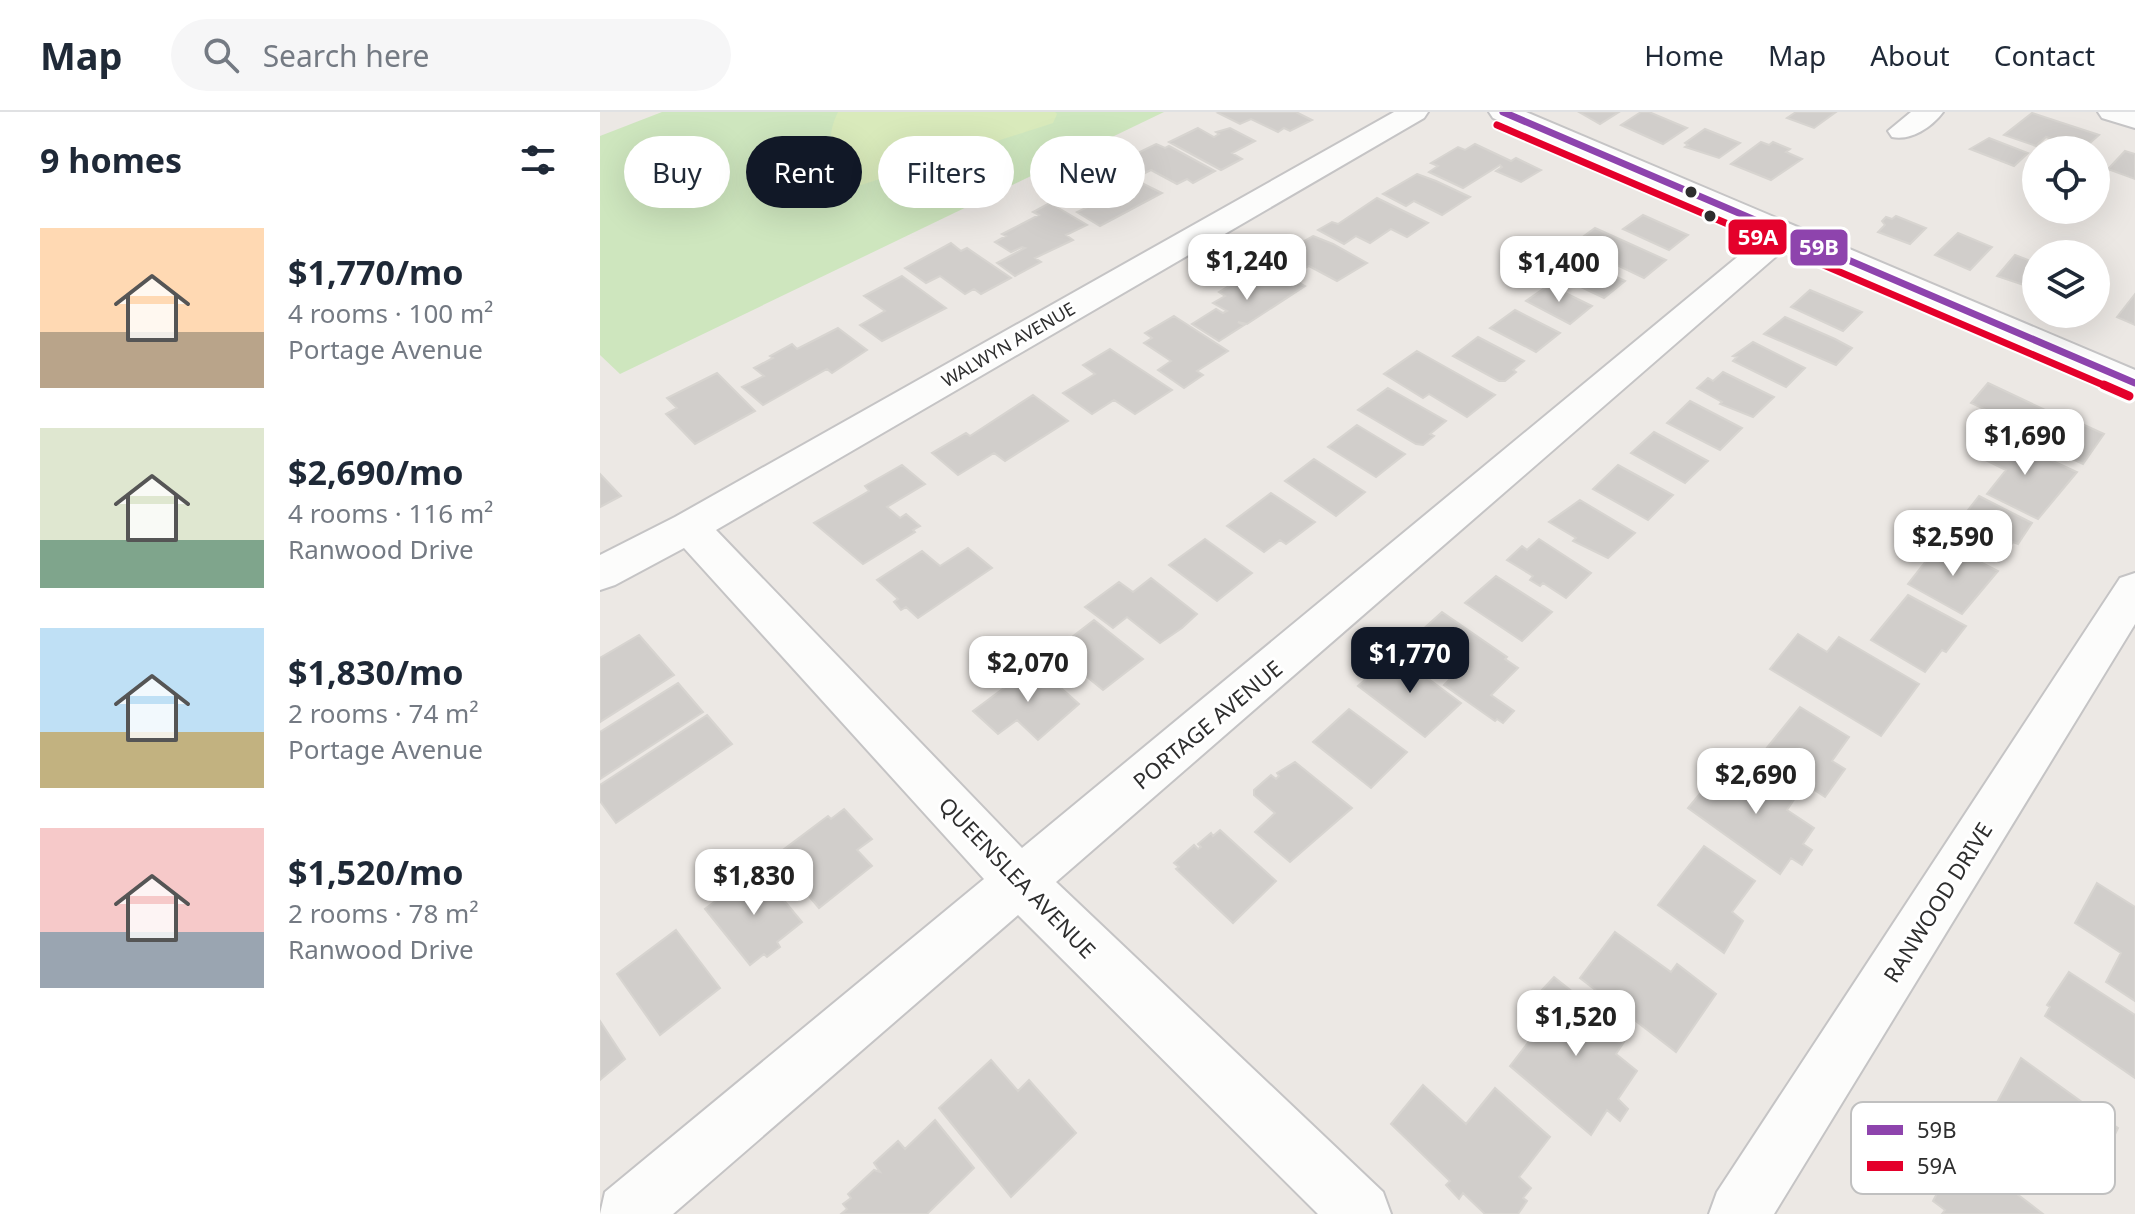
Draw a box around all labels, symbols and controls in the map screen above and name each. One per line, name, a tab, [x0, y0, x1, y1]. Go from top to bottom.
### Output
search box	[171, 19, 731, 91]
text: Map	[40, 29, 123, 81]
icon: search	[199, 33, 243, 77]
text: Search here	[263, 35, 430, 76]
text: Home	[1644, 36, 1724, 74]
text: Map	[1768, 36, 1826, 74]
text: About	[1870, 36, 1950, 74]
text: Contact	[1994, 36, 2095, 74]
chip: Buy	[624, 136, 730, 208]
chip: Rent	[746, 136, 862, 208]
chip: Filters	[878, 136, 1014, 208]
chip: New	[1030, 136, 1145, 208]
map controls	[2022, 136, 2110, 328]
button: locate	[2022, 136, 2110, 224]
text: 9 homes	[40, 137, 182, 183]
icon: filters	[516, 138, 560, 182]
unlabelled marker	[1683, 184, 1699, 200]
unlabelled marker	[1702, 208, 1718, 224]
line badge: 59A	[1727, 218, 1788, 256]
text: 59A	[1738, 221, 1779, 251]
line badge: 59B	[1789, 228, 1849, 267]
text: 59B	[1799, 231, 1839, 261]
pin: $1,240	[1182, 234, 1312, 302]
pin: $1,400	[1494, 236, 1624, 304]
button: layers	[2022, 240, 2110, 328]
text: $1,240	[1206, 242, 1288, 278]
text: $1,400	[1518, 244, 1600, 280]
text: $1,770/mo	[288, 249, 463, 295]
icon: home	[104, 260, 200, 356]
text: 4 rooms · 100 m²	[288, 295, 493, 331]
street label: WALWYN AVENUE	[937, 296, 1079, 392]
text: Portage Avenue	[288, 331, 483, 367]
pin: $1,690	[1960, 409, 2090, 477]
text: $1,690	[1984, 417, 2066, 453]
text: $2,690/mo	[288, 449, 463, 495]
icon: home	[104, 460, 200, 556]
text: 4 rooms · 116 m²	[288, 495, 493, 531]
pin: $2,590	[1888, 510, 2018, 578]
text: $2,590	[1912, 518, 1994, 554]
text: Ranwood Drive	[288, 531, 474, 567]
pin: $1,770	[1345, 627, 1475, 695]
text: $1,770	[1369, 635, 1451, 671]
pin: $2,070	[963, 636, 1093, 704]
text: $2,070	[987, 644, 1069, 680]
text: $1,830/mo	[288, 649, 463, 695]
street label: PORTAGE AVENUE	[1126, 653, 1288, 795]
icon: home	[104, 660, 200, 756]
text: 2 rooms · 74 m²	[288, 695, 478, 731]
text: Portage Avenue	[288, 731, 483, 767]
pin: $2,690	[1691, 748, 1821, 816]
text: $2,690	[1715, 756, 1797, 792]
street label: QUEENSLEA AVENUE	[933, 790, 1103, 964]
street label: RANWOOD DRIVE	[1876, 816, 1998, 988]
text: $1,520/mo	[288, 849, 463, 895]
pin: $1,830	[689, 849, 819, 917]
text: $1,830	[713, 857, 795, 893]
icon: home	[104, 860, 200, 956]
text: 2 rooms · 78 m²	[288, 895, 478, 931]
text: Ranwood Drive	[288, 931, 474, 967]
pin: $1,520	[1511, 990, 1641, 1058]
text: $1,520	[1535, 998, 1617, 1034]
legend	[1851, 1102, 2115, 1194]
text: 59B	[1917, 1114, 1956, 1144]
text: 59A	[1917, 1150, 1957, 1180]

